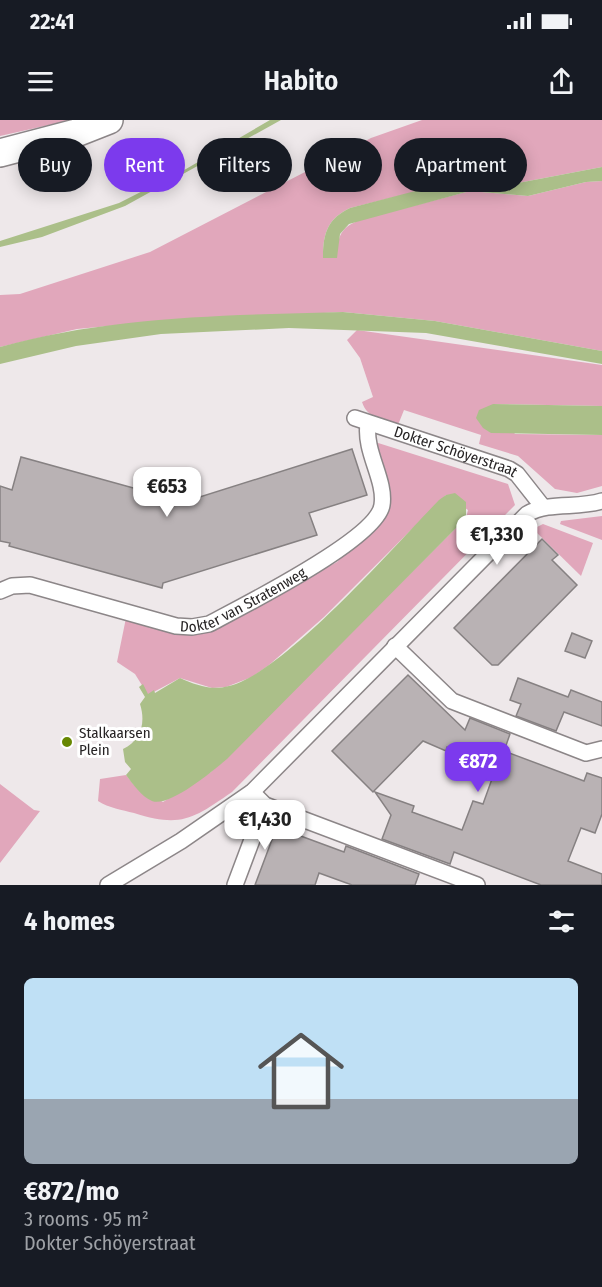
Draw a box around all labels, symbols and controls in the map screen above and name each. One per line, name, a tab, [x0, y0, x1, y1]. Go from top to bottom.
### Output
text: 22:41	[30, 8, 74, 35]
icon: menu	[24, 65, 57, 98]
text: Habito	[264, 65, 338, 97]
icon: share	[545, 65, 578, 98]
chip: Buy	[18, 138, 92, 192]
chip: Rent	[104, 138, 185, 192]
chip: Filters	[197, 138, 292, 192]
chip: New	[304, 138, 382, 192]
chip: Apartment	[394, 138, 527, 192]
street label: Dokter Schöyerstraat	[392, 423, 521, 481]
pin: €653	[131, 467, 203, 518]
text: €653	[147, 474, 187, 498]
pin: €1,330	[448, 515, 546, 566]
text: €1,330	[470, 522, 524, 546]
street label: Dokter van Stratenweg	[179, 564, 309, 636]
place label: Stalkaarsen Plein	[79, 724, 151, 759]
marker: Stalkaarsen Plein	[60, 735, 74, 749]
pin: €872	[442, 742, 514, 793]
text: €872	[459, 749, 497, 773]
pin: €1,430	[216, 800, 314, 851]
text: €1,430	[238, 807, 292, 831]
icon: filters	[545, 905, 578, 938]
text: 4 homes	[24, 906, 115, 937]
icon: home	[247, 1017, 355, 1125]
text: €872/mo	[24, 1176, 119, 1207]
text: 3 rooms · 95 m²	[24, 1207, 149, 1231]
text: Dokter Schöyerstraat	[24, 1231, 196, 1255]

